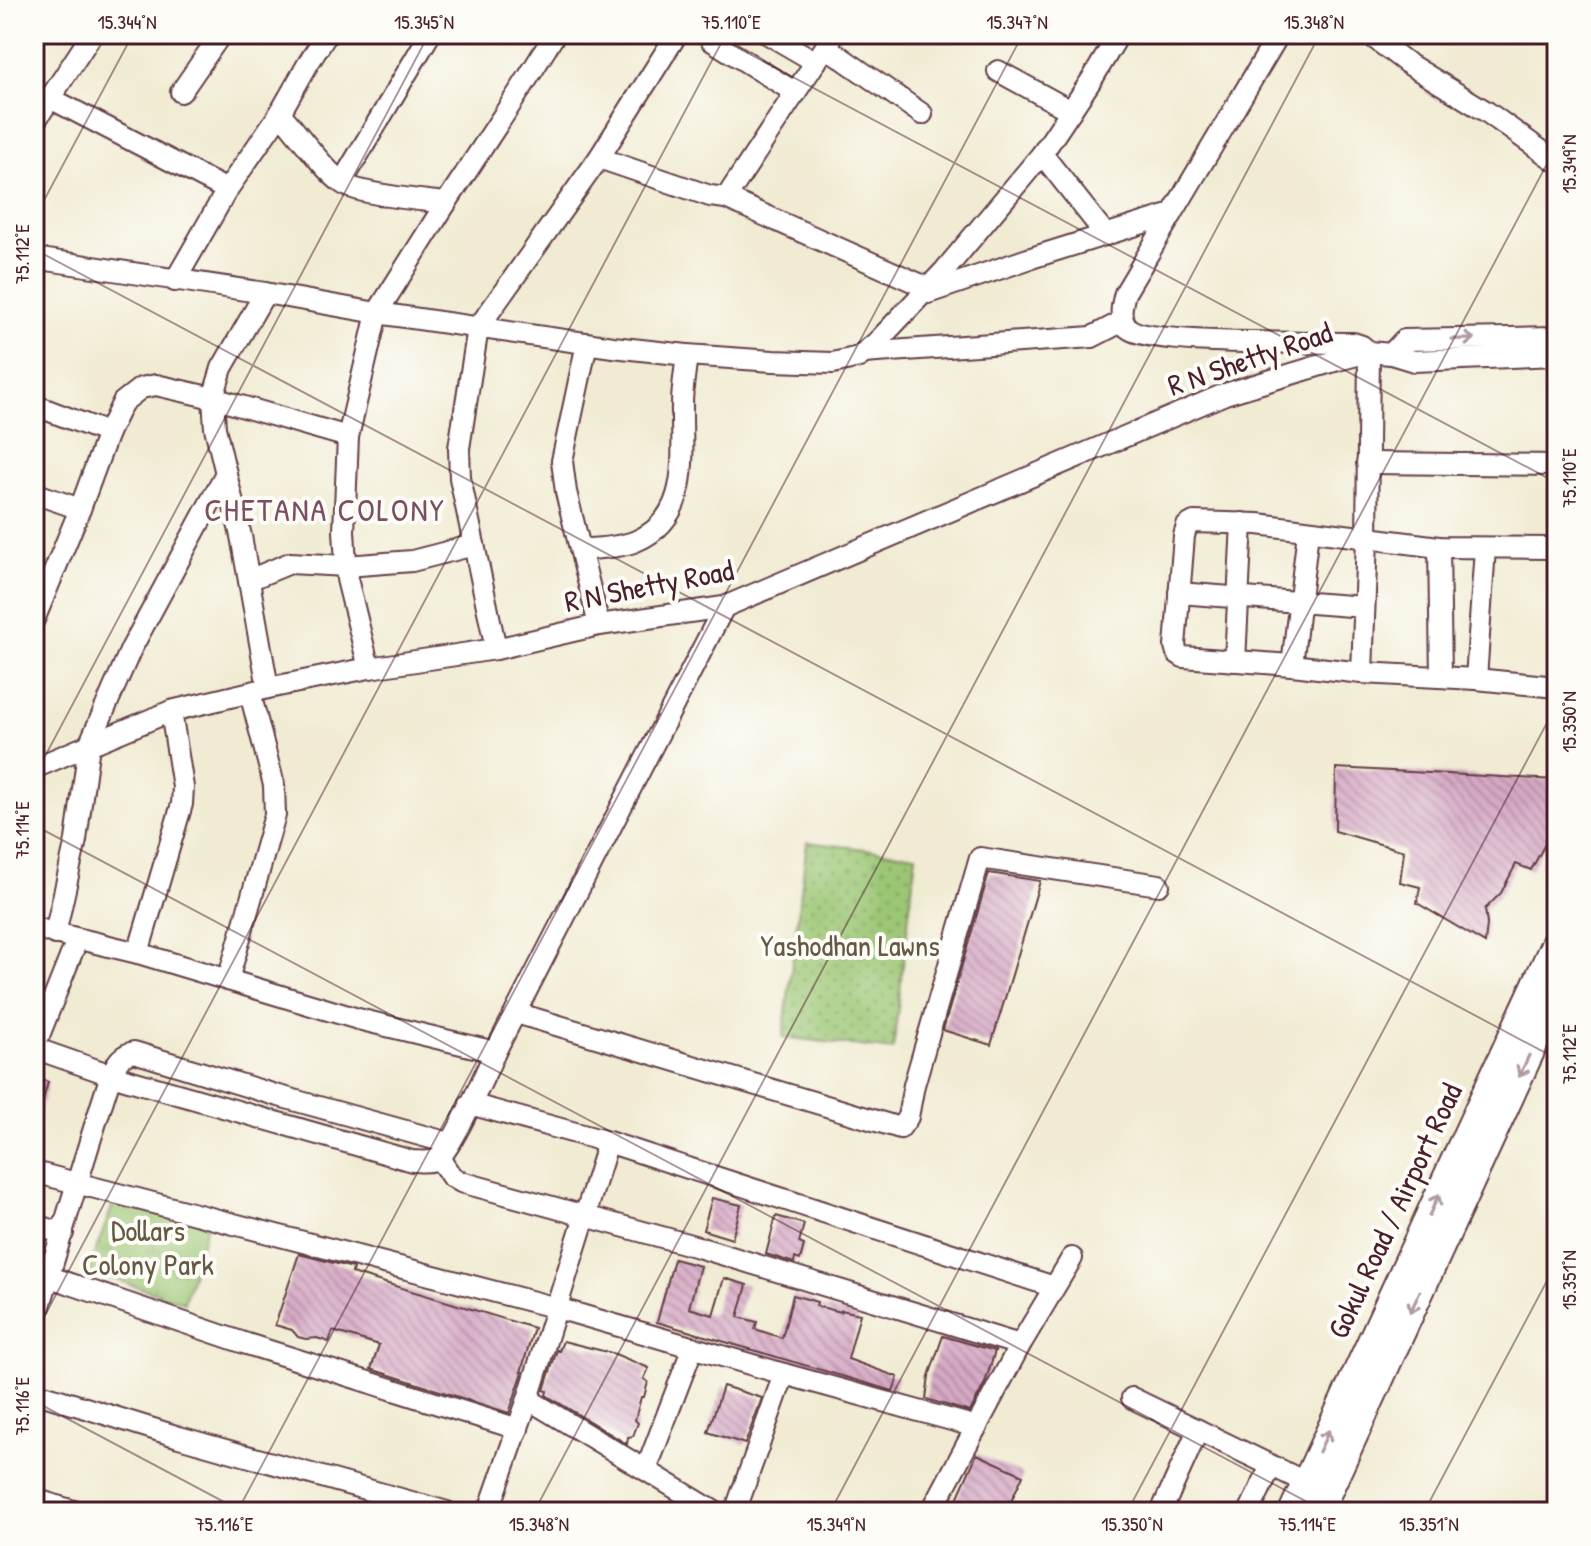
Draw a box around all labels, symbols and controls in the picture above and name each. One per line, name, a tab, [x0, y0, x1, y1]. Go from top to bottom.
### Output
text: 15.344°N	[97, 8, 157, 35]
text: 15.345°N	[394, 8, 454, 35]
text: 75.110°E	[701, 8, 761, 35]
text: 15.347°N	[986, 8, 1048, 35]
text: 15.348°N	[1284, 8, 1344, 35]
text: 15.349°N	[1555, 134, 1582, 194]
text: 75.112°E	[8, 224, 35, 284]
street label: R N Shetty Road	[1162, 311, 1337, 405]
one-way arrow	[1449, 331, 1476, 347]
text: 75.110°E	[1555, 448, 1582, 508]
district label: CHETANA COLONY	[204, 488, 446, 531]
street label: R N Shetty Road	[561, 549, 737, 621]
text: 15.350°N	[1555, 691, 1582, 753]
text: 75.114°E	[8, 801, 35, 859]
park label: Yashodhan Lawns	[760, 925, 940, 965]
text: 75.112°E	[1555, 1024, 1582, 1084]
one-way arrow	[1516, 1054, 1531, 1078]
street label: Gokul Road / Airport Road	[1317, 1076, 1471, 1345]
one-way arrow	[1427, 1194, 1442, 1218]
park label: Dollars Colony Park	[82, 1210, 214, 1284]
text: 15.351°N	[1555, 1250, 1582, 1310]
one-way arrow	[1407, 1290, 1422, 1314]
text: 75.116°E	[8, 1377, 35, 1435]
one-way arrow	[1317, 1429, 1332, 1453]
text: 75.116°E	[195, 1510, 253, 1537]
text: 15.348°N	[509, 1510, 569, 1537]
text: 15.349°N	[806, 1510, 866, 1537]
text: 15.350°N	[1101, 1510, 1163, 1537]
text: 75.114°E	[1278, 1510, 1336, 1537]
text: 15.351°N	[1399, 1510, 1459, 1537]

